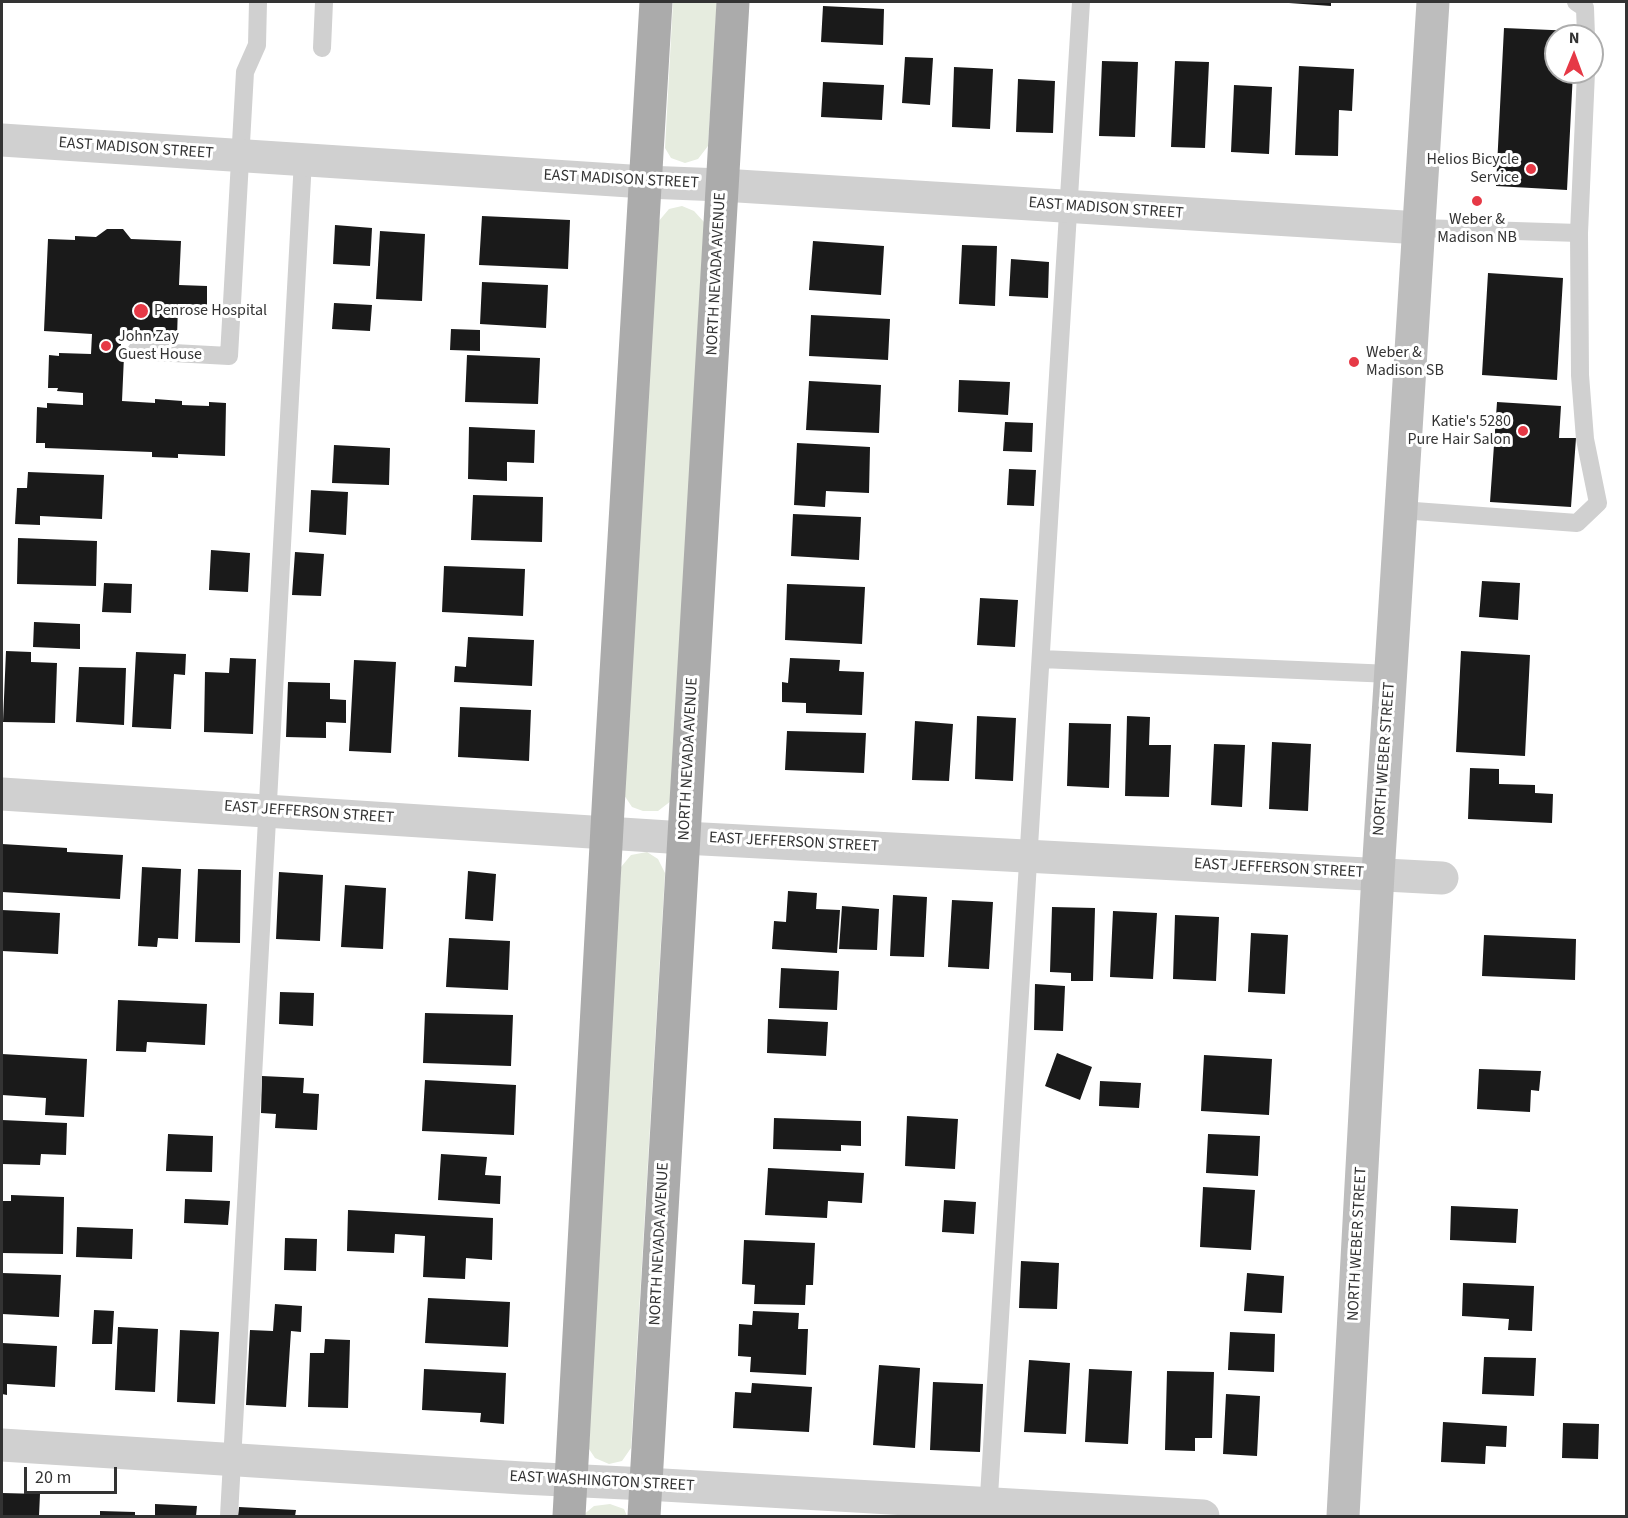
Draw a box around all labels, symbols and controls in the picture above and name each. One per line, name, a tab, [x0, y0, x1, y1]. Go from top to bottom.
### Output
north arrow	[1544, 24, 1604, 84]
text: N	[1569, 27, 1580, 49]
street label: EAST MADISON STREET	[58, 134, 214, 164]
place label: Helios Bicycle Service	[1427, 150, 1519, 188]
marker: Helios Bicycle Service	[1524, 162, 1538, 176]
street label: EAST MADISON STREET	[543, 166, 699, 194]
street label: NORTH NEVADA AVENUE	[703, 192, 731, 356]
street label: EAST MADISON STREET	[1028, 194, 1184, 224]
marker: Weber & Madison NB	[1470, 194, 1484, 208]
place label: Weber & Madison NB	[1437, 210, 1517, 248]
place label: Penrose Hospital	[154, 301, 267, 321]
marker: Penrose Hospital	[132, 302, 150, 320]
place label: John Zay Guest House	[118, 327, 202, 365]
marker: John Zay Guest House	[99, 339, 113, 353]
place label: Weber & Madison SB	[1366, 343, 1444, 381]
marker: Weber & Madison SB	[1347, 355, 1361, 369]
place label: Katie's 5280 Pure Hair Salon	[1407, 412, 1511, 450]
marker: Katie's 5280 Pure Hair Salon	[1516, 424, 1530, 438]
street label: NORTH NEVADA AVENUE	[675, 677, 703, 841]
street label: NORTH WEBER STREET	[1370, 681, 1400, 837]
street label: EAST JEFFERSON STREET	[223, 797, 395, 829]
street label: EAST JEFFERSON STREET	[708, 829, 880, 857]
street label: EAST JEFFERSON STREET	[1193, 855, 1365, 883]
street label: NORTH NEVADA AVENUE	[646, 1162, 674, 1326]
street label: NORTH WEBER STREET	[1344, 1166, 1372, 1322]
scale bar	[27, 1455, 120, 1493]
text: 20 m	[35, 1465, 71, 1490]
street label: EAST WASHINGTON STREET	[509, 1468, 695, 1496]

